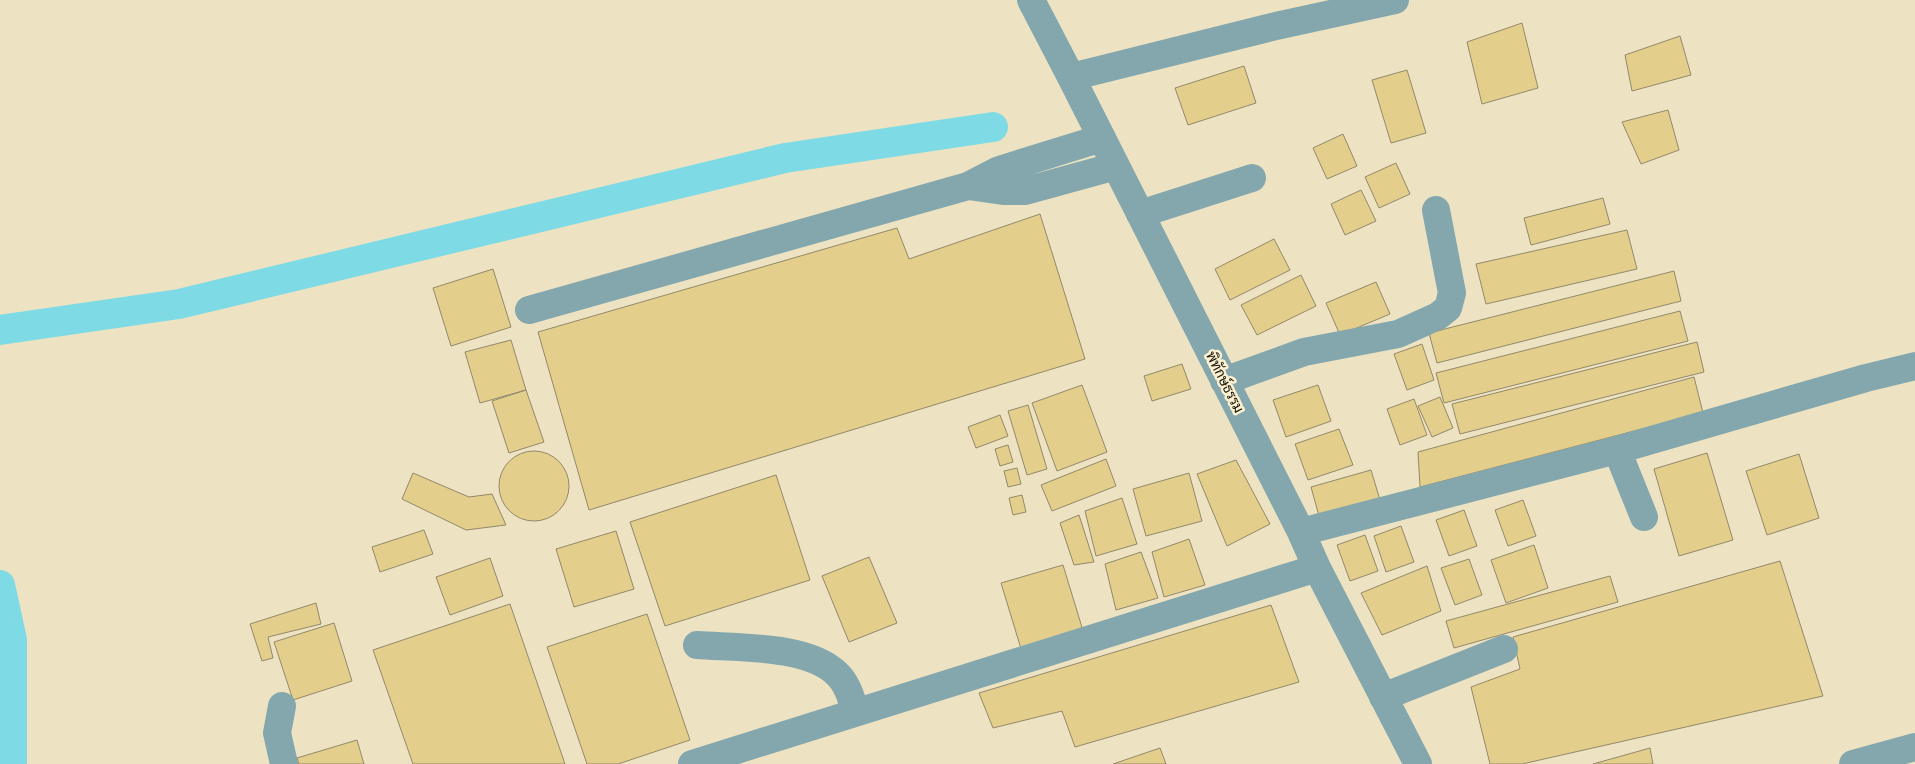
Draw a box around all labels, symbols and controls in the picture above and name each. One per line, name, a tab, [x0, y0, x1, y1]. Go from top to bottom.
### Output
street label: พิทักษ์ธรรม	[1203, 348, 1248, 415]

